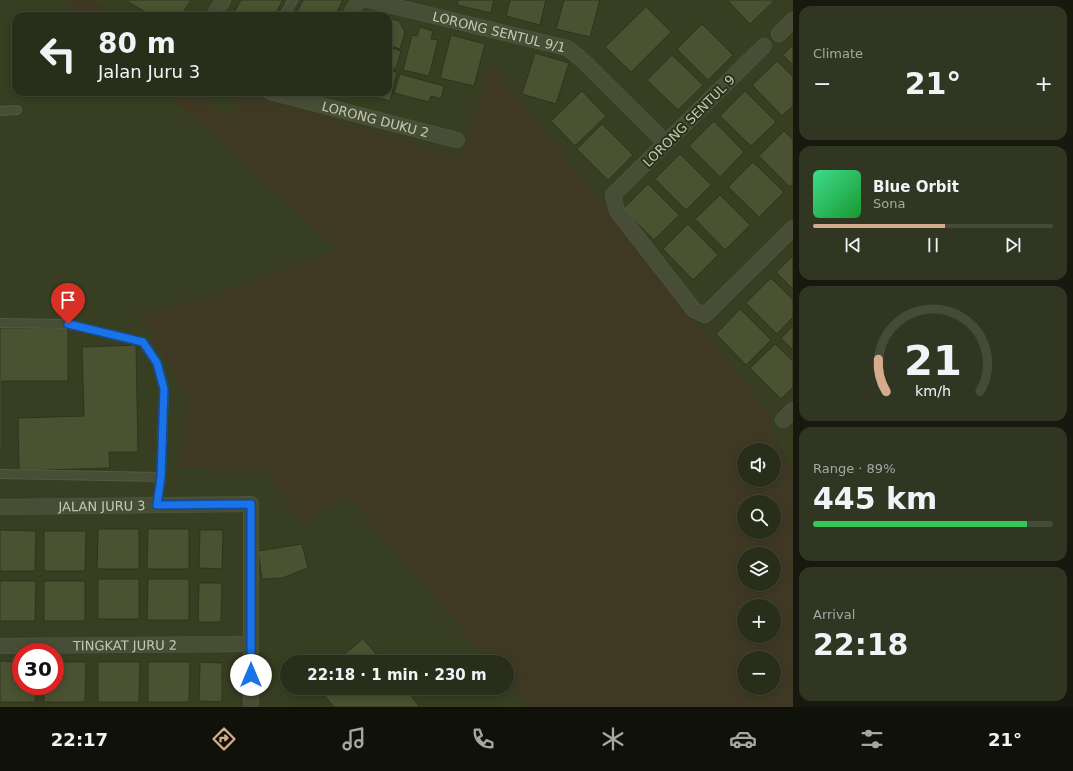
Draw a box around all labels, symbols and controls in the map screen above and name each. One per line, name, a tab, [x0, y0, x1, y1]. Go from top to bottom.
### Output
street label: LORONG SENTUL 9/1	[431, 8, 567, 55]
text: 80 m	[98, 27, 176, 60]
icon: left	[32, 28, 84, 80]
text: Climate	[813, 46, 863, 61]
text: Jalan Juru 3	[98, 61, 200, 82]
text: 21°	[905, 66, 961, 101]
text: −	[813, 71, 831, 96]
text: +	[1035, 71, 1053, 96]
street label: LORONG SENTUL 9	[640, 72, 738, 170]
street label: LORONG DUKU 2	[320, 98, 431, 140]
text: Blue Orbit	[873, 178, 959, 196]
text: Sona	[873, 196, 905, 211]
icon: previous	[842, 234, 864, 256]
icon: pause	[922, 234, 944, 256]
icon: next	[1002, 234, 1024, 256]
pin	[51, 283, 85, 324]
icon: arrive	[57, 289, 79, 311]
text: 21	[904, 335, 962, 384]
text: km/h	[915, 382, 951, 398]
map controls	[737, 443, 781, 695]
button: sound	[737, 443, 781, 487]
text: Range · 89%	[813, 461, 896, 476]
text: 445 km	[813, 481, 937, 516]
button: search	[737, 495, 781, 539]
street label: JALAN JURU 3	[57, 498, 146, 514]
button: layers	[737, 547, 781, 591]
button: +	[737, 599, 781, 643]
text: Arrival	[813, 607, 855, 622]
text: 22:18	[813, 627, 909, 662]
street label: TINGKAT JURU 2	[72, 637, 177, 653]
speed limit sign: 30	[12, 643, 64, 695]
button: −	[737, 651, 781, 695]
position arrow	[230, 654, 272, 696]
text: 22:18 · 1 min · 230 m	[307, 666, 487, 684]
icon: directions	[210, 725, 238, 753]
icon: music	[340, 725, 368, 753]
icon: phone	[469, 725, 497, 753]
icon: climate	[599, 725, 627, 753]
icon: car	[729, 725, 757, 753]
icon: filters	[858, 725, 886, 753]
text: 22:17	[51, 729, 108, 750]
text: 21°	[988, 729, 1022, 750]

